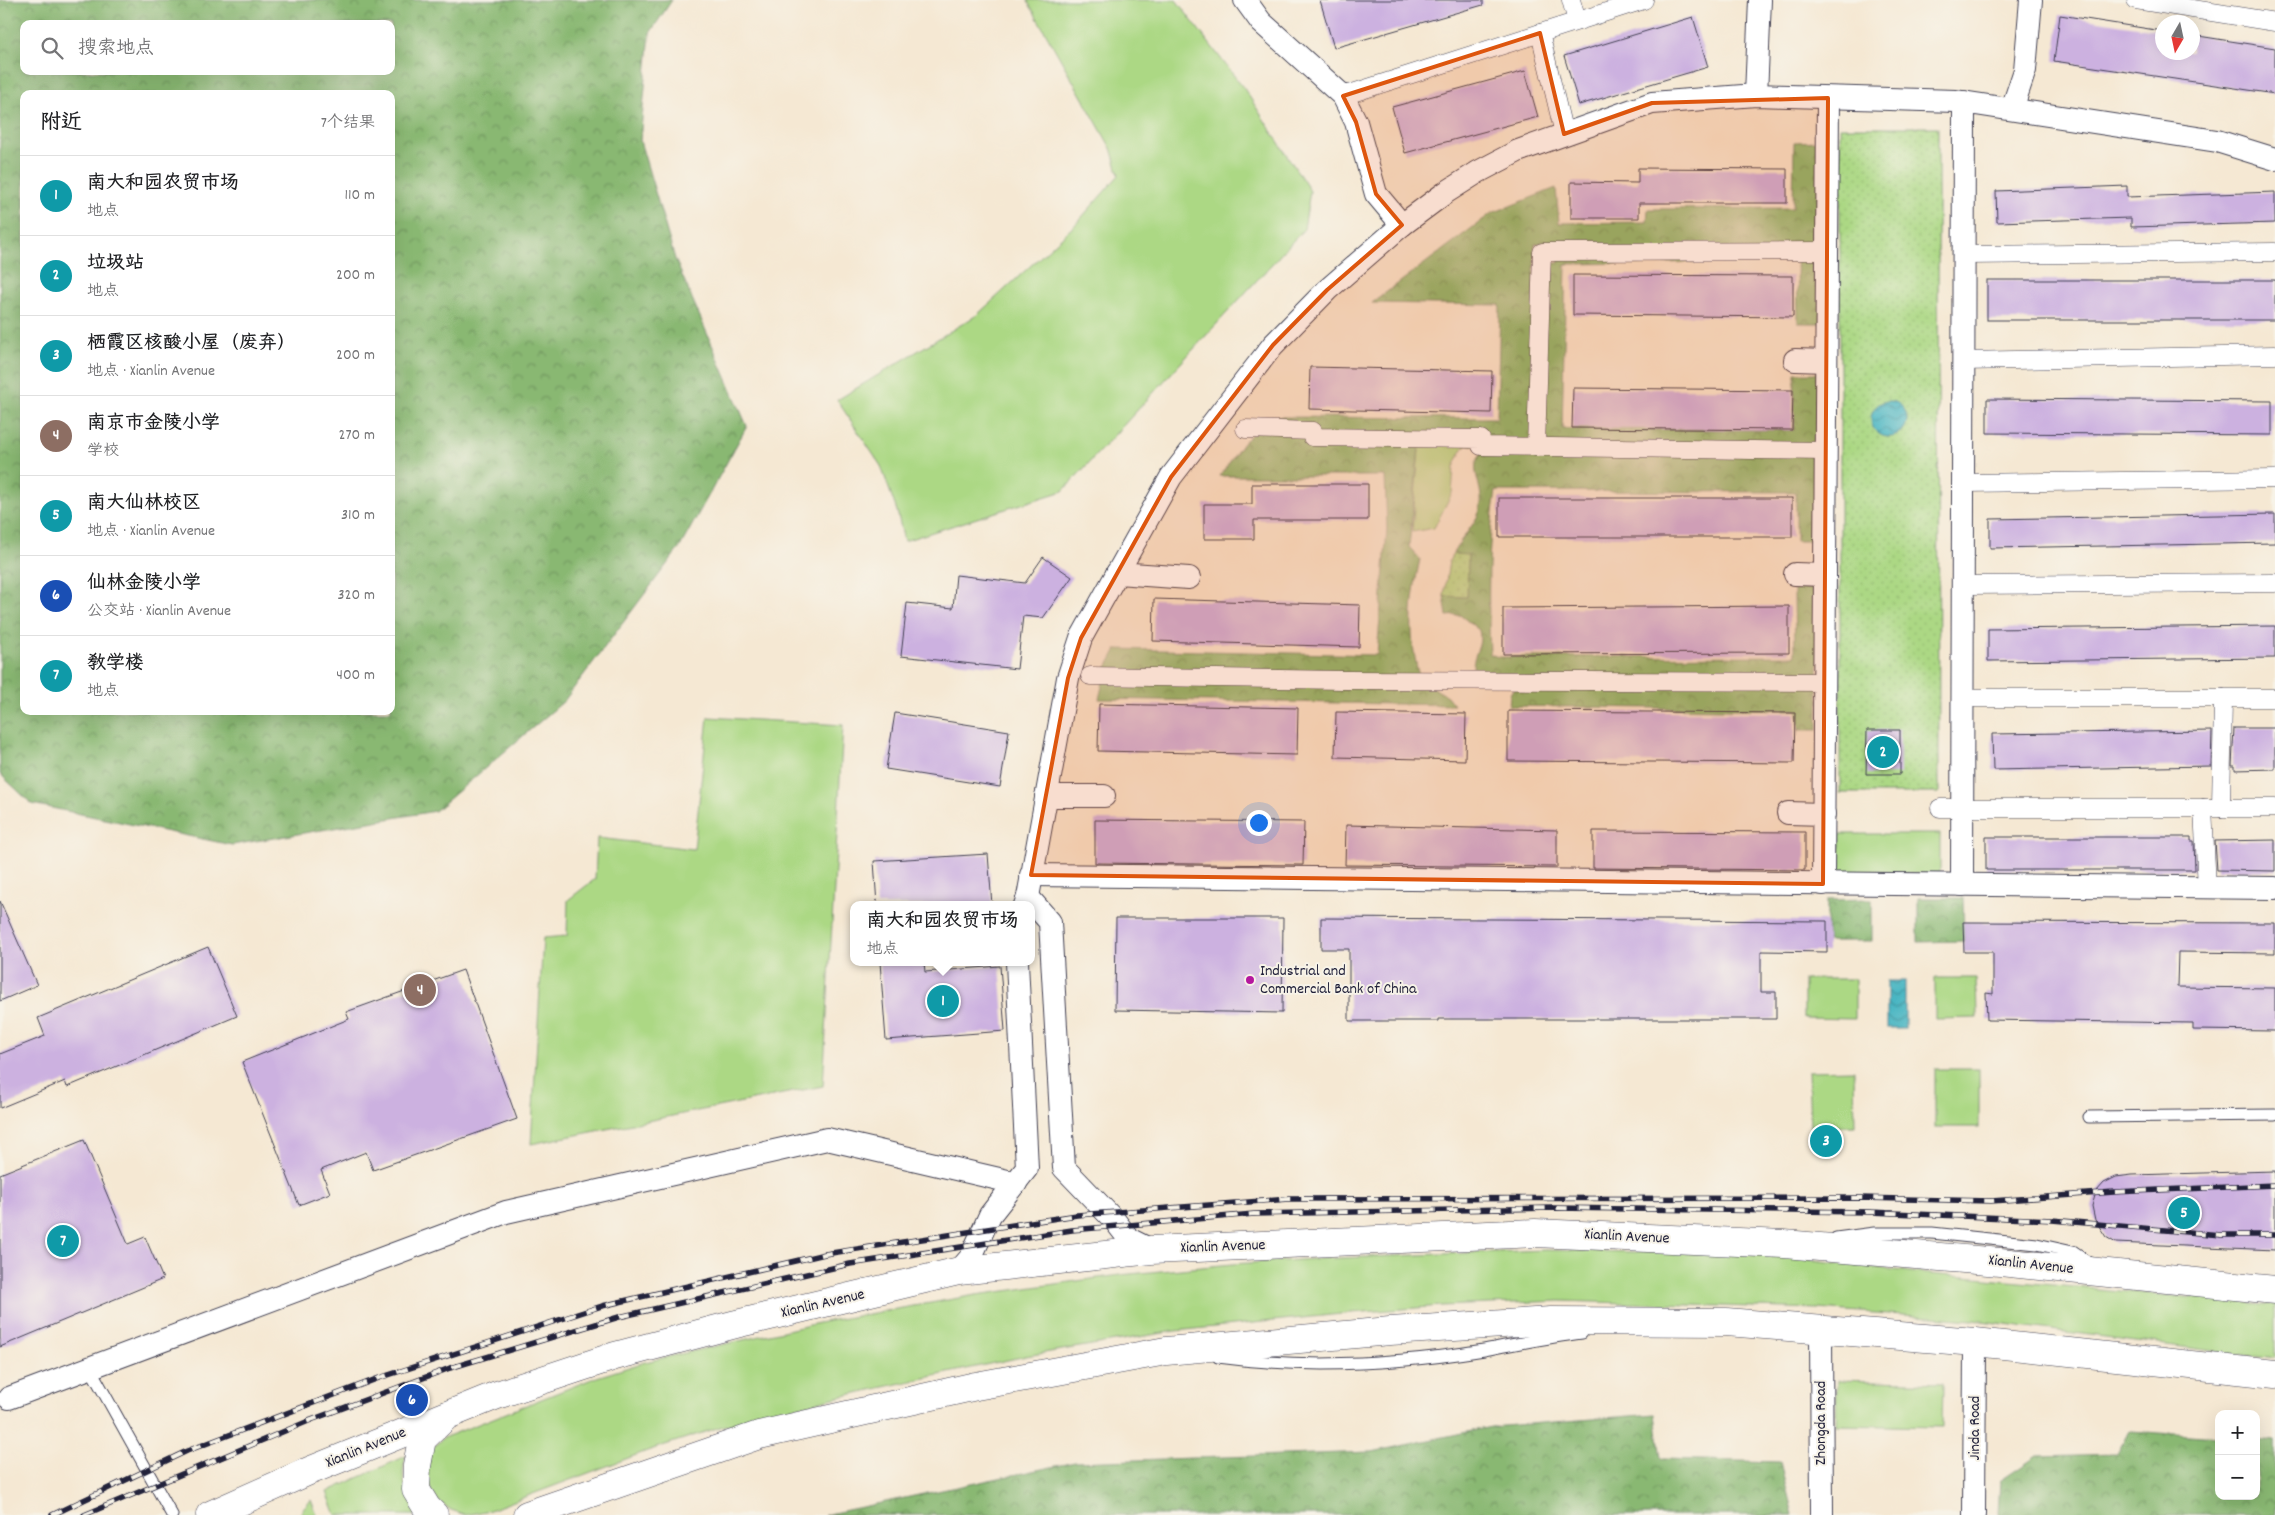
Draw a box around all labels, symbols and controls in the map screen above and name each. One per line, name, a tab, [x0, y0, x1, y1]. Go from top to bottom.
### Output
north arrow	[2155, 15, 2200, 60]
search box	[20, 20, 395, 75]
icon: search	[38, 34, 66, 62]
text: 搜索地点	[78, 36, 154, 63]
text: 附近	[40, 109, 82, 139]
text: 7个结果	[321, 112, 375, 135]
text: 南大和园农贸市场	[87, 171, 239, 198]
text: 1	[54, 184, 58, 207]
text: 110 m	[345, 184, 375, 207]
text: 地点	[87, 200, 119, 223]
text: 垃圾站	[87, 251, 144, 278]
text: 2	[53, 264, 60, 287]
text: 200 m	[336, 264, 375, 287]
text: 地点	[87, 280, 119, 303]
text: 栖霞区核酸小屋（废弃）	[87, 331, 296, 358]
text: 3	[52, 344, 60, 367]
text: 200 m	[336, 344, 375, 367]
text: 地点 · Xianlin Avenue	[87, 360, 215, 383]
text: 南京市金陵小学	[87, 411, 220, 438]
text: 4	[53, 424, 59, 447]
text: 270 m	[339, 424, 375, 447]
text: 学校	[87, 440, 119, 463]
text: 南大仙林校区	[87, 491, 201, 518]
text: 5	[52, 504, 60, 527]
text: 310 m	[341, 504, 375, 527]
text: 地点 · Xianlin Avenue	[87, 520, 215, 543]
text: 仙林金陵小学	[87, 571, 201, 598]
text: 6	[52, 584, 60, 607]
text: 320 m	[338, 584, 375, 607]
text: 公交站 · Xianlin Avenue	[87, 600, 231, 623]
text: 教学楼	[87, 651, 144, 678]
text: 7	[53, 664, 59, 687]
text: 400 m	[336, 664, 375, 687]
text: 地点	[87, 680, 119, 703]
pin: 2	[1867, 733, 1899, 771]
your location	[1246, 810, 1272, 836]
popup	[850, 901, 1035, 966]
text: 南大和园农贸市场	[866, 909, 1019, 936]
text: 地点	[866, 938, 899, 961]
place label: Industrial and Commercial Bank of China	[1260, 960, 1417, 1001]
pin: 4	[404, 971, 436, 1009]
marker: Industrial and Commercial Bank of China	[1244, 974, 1256, 986]
pin: 1	[927, 982, 959, 1020]
pin: 3	[1810, 1122, 1842, 1160]
pin: 5	[2168, 1194, 2200, 1232]
pin: 7	[47, 1222, 79, 1260]
street label: Xianlin Avenue	[1584, 1223, 1670, 1251]
street label: Xianlin Avenue	[1180, 1234, 1266, 1260]
street label: Xianlin Avenue	[1988, 1249, 2074, 1281]
street label: Xianlin Avenue	[779, 1283, 867, 1325]
pin: 6	[396, 1381, 428, 1419]
street label: Zhongda Road	[1810, 1381, 1833, 1465]
street label: Jinda Road	[1964, 1396, 1987, 1460]
map controls	[2215, 1410, 2260, 1500]
button: +	[2215, 1410, 2260, 1455]
street label: Xianlin Avenue	[322, 1421, 410, 1475]
button: −	[2215, 1455, 2260, 1500]

